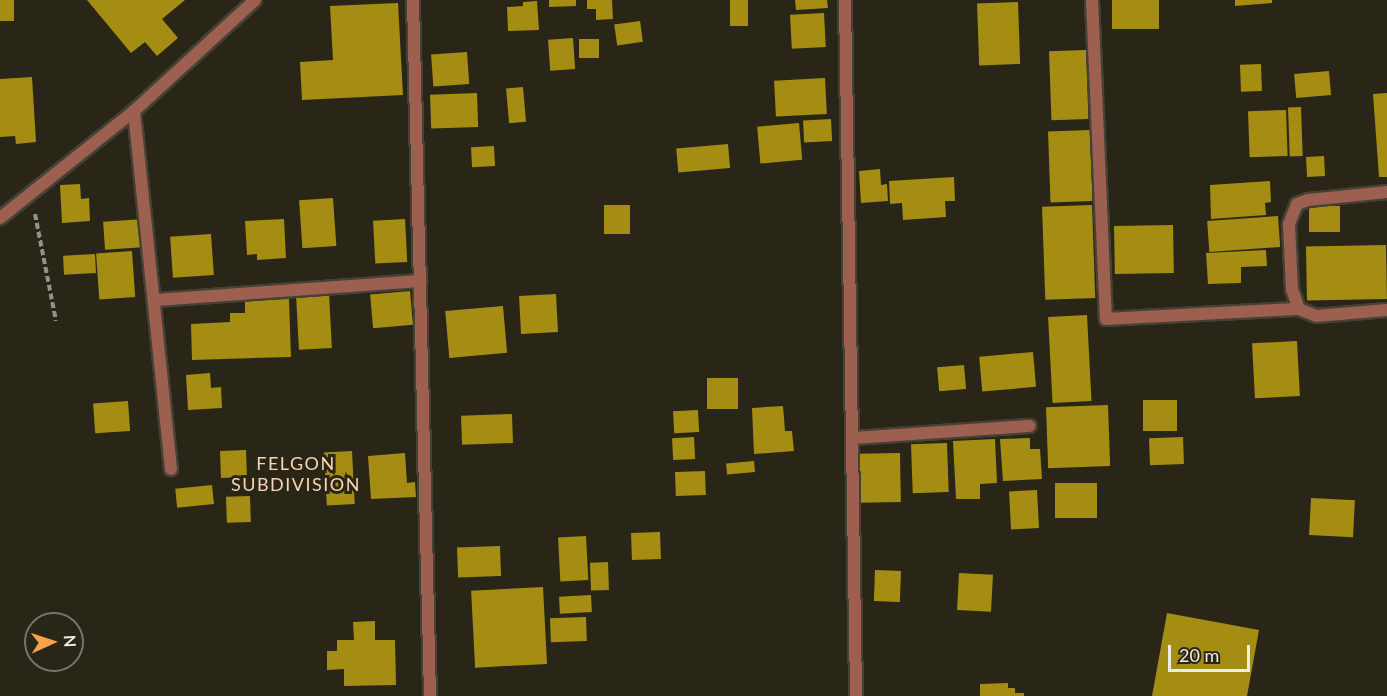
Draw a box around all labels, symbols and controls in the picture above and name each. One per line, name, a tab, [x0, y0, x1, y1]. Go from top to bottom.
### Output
district label: FELGON SUBDIVISION	[231, 453, 361, 496]
north arrow	[24, 612, 84, 672]
scale bar	[1171, 633, 1254, 671]
text: N	[61, 634, 80, 648]
text: 20 m	[1179, 644, 1219, 666]

